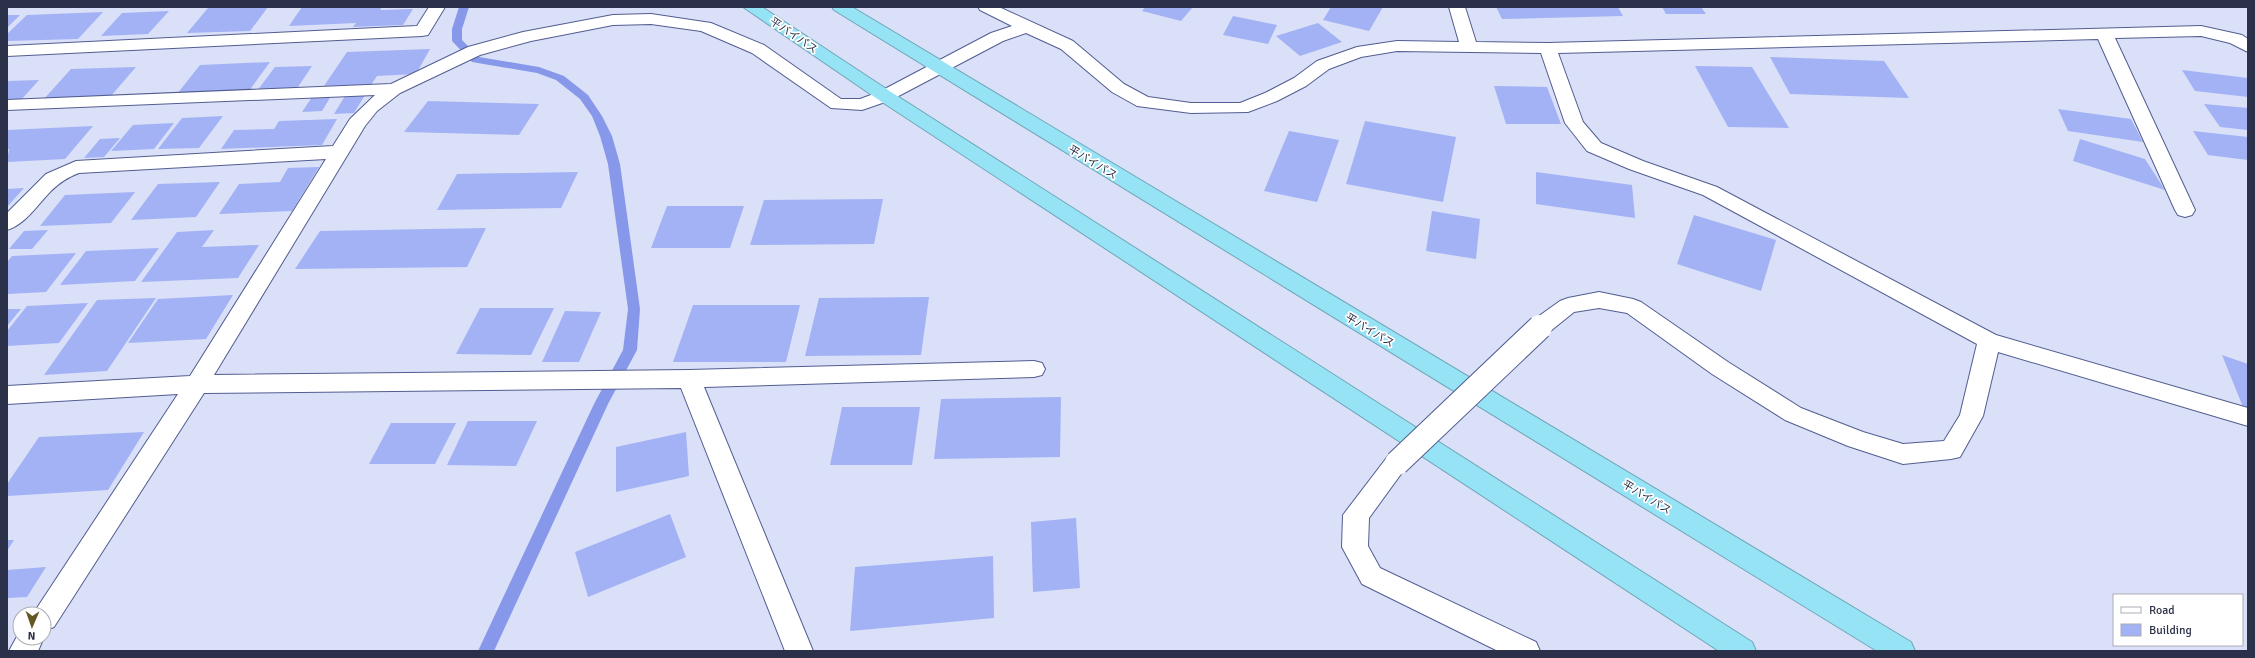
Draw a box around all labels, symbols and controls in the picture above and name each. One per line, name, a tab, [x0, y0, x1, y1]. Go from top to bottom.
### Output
street label: 平バイパス	[767, 15, 820, 56]
street label: 平バイパス	[1066, 143, 1120, 182]
street label: 平バイパス	[1343, 311, 1397, 350]
street label: 平バイパス	[1620, 478, 1674, 517]
legend	[2113, 594, 2243, 646]
text: Road	[2149, 603, 2175, 618]
north arrow	[12, 606, 52, 646]
text: Building	[2149, 623, 2192, 638]
text: N	[28, 629, 36, 642]

